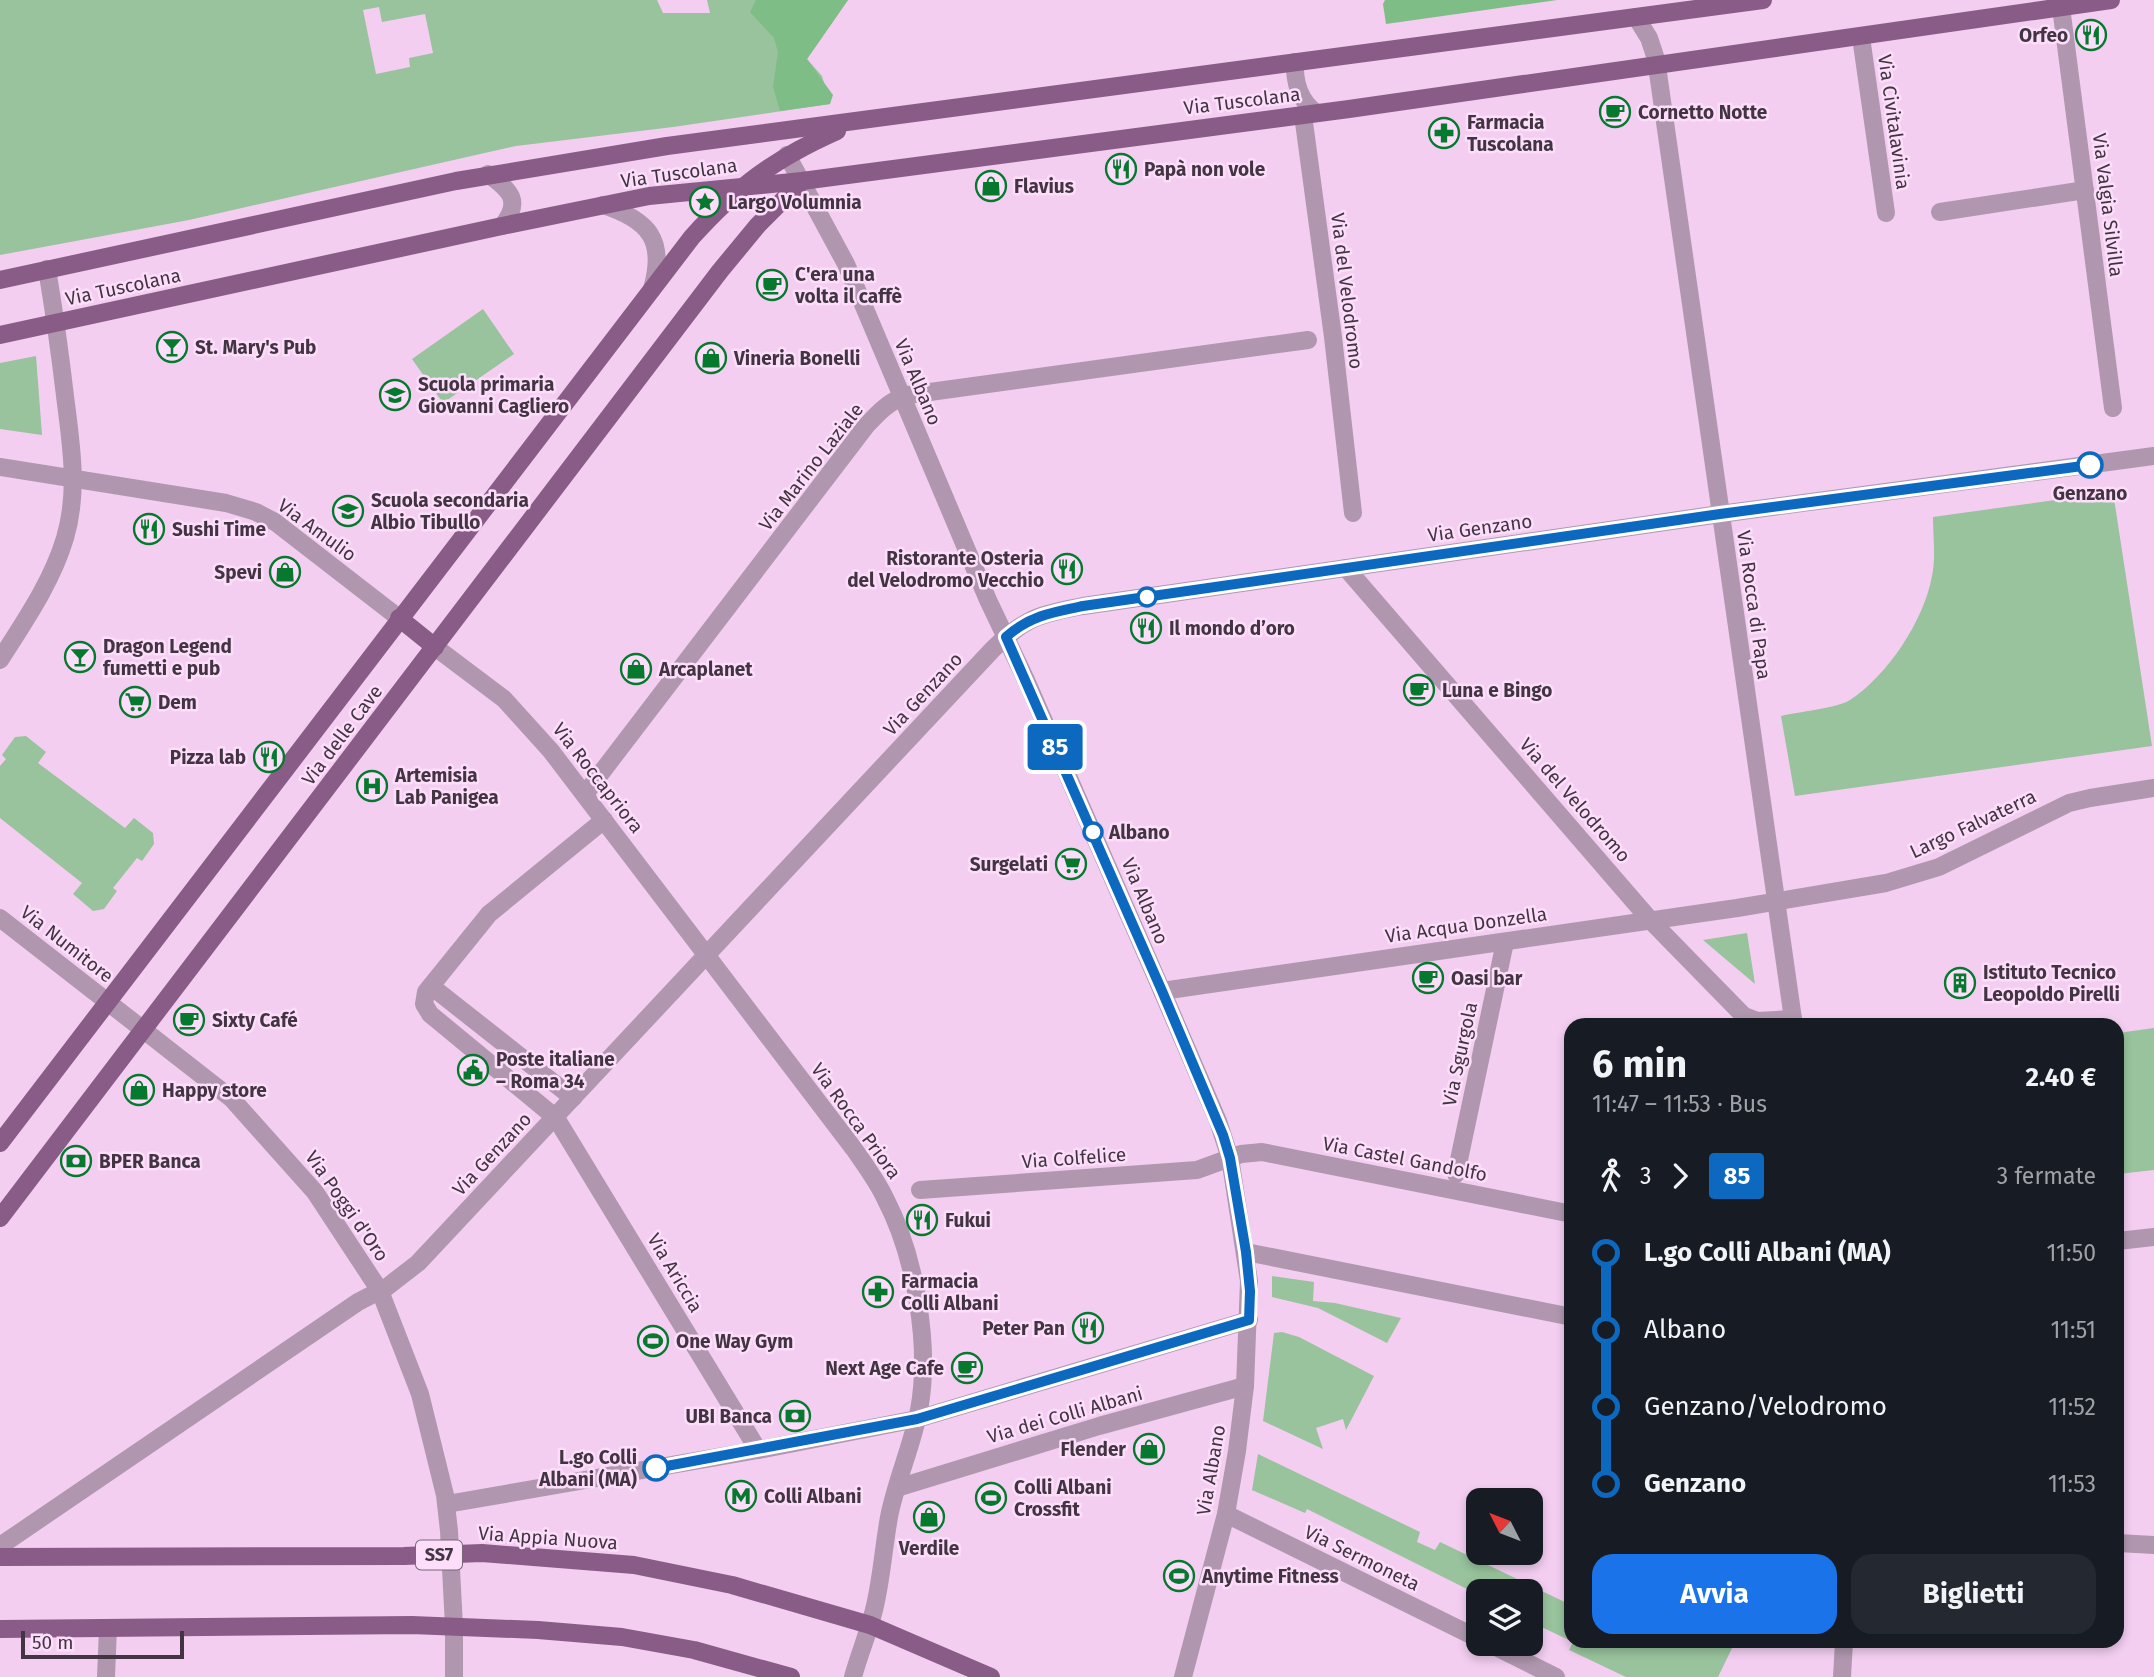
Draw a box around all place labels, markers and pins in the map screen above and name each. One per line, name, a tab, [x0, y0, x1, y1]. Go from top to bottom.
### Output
restaurant icon: Orfeo	[2074, 18, 2108, 52]
place label: Orfeo	[2019, 24, 2068, 47]
cafe icon: Cornetto Notte	[1598, 95, 1632, 129]
place label: Cornetto Notte	[1638, 101, 1767, 124]
place label: Farmacia Tuscolana	[1467, 111, 1554, 156]
pharmacy icon: Farmacia Tuscolana	[1427, 116, 1461, 150]
restaurant icon: Papà non vole	[1104, 152, 1138, 186]
place label: Papà non vole	[1144, 158, 1265, 181]
shop icon: Flavius	[974, 169, 1008, 203]
place label: Flavius	[1014, 175, 1074, 198]
place icon: Largo Volumnia	[688, 185, 722, 219]
place label: Largo Volumnia	[728, 191, 862, 214]
place label: C'era una volta il caffè	[794, 263, 902, 308]
cafe icon: C'era una volta il caffè	[755, 268, 789, 302]
bar icon: St. Mary's Pub	[155, 330, 189, 364]
place label: St. Mary's Pub	[195, 336, 316, 359]
shop icon: Vineria Bonelli	[694, 341, 728, 375]
place label: Vineria Bonelli	[733, 347, 860, 370]
place label: Scuola primaria Giovanni Cagliero	[418, 373, 569, 418]
school or university icon: Scuola primaria Giovanni Cagliero	[378, 378, 412, 412]
marker: Genzano	[2077, 452, 2103, 478]
place label: Genzano	[2053, 482, 2127, 505]
place label: Scuola secondaria Albio Tibullo	[370, 489, 529, 534]
school or university icon: Scuola secondaria Albio Tibullo	[331, 494, 365, 528]
restaurant icon: Sushi Time	[132, 512, 166, 546]
place label: Sushi Time	[172, 518, 266, 541]
place label: Ristorante Osteria del Velodromo Vecchio	[847, 547, 1044, 592]
restaurant icon: Ristorante Osteria del Velodromo Vecchio	[1050, 552, 1084, 586]
shop icon: Spevi	[268, 555, 302, 589]
place label: Spevi	[214, 561, 262, 584]
unlabelled marker	[1137, 587, 1157, 607]
restaurant icon: Il mondo d’oro	[1129, 611, 1163, 645]
place label: Il mondo d’oro	[1169, 617, 1295, 640]
place label: Dragon Legend fumetti e pub	[103, 635, 232, 680]
bar icon: Dragon Legend fumetti e pub	[63, 640, 97, 674]
shop icon: Arcaplanet	[619, 652, 653, 686]
place label: Arcaplanet	[658, 658, 753, 681]
cafe icon: Luna e Bingo	[1402, 673, 1436, 707]
place label: Luna e Bingo	[1442, 679, 1552, 702]
supermarket icon: Dem	[118, 685, 152, 719]
place label: Dem	[158, 691, 197, 714]
restaurant icon: Pizza lab	[252, 740, 286, 774]
place label: Pizza lab	[170, 746, 246, 769]
place label: Artemisia Lab Panigea	[394, 764, 499, 809]
hospital icon: Artemisia Lab Panigea	[355, 769, 389, 803]
place label: Albano	[1108, 821, 1169, 844]
marker: Albano	[1083, 822, 1103, 842]
supermarket icon: Surgelati	[1054, 847, 1088, 881]
place label: Surgelati	[970, 853, 1048, 876]
cafe icon: Oasi bar	[1411, 961, 1445, 995]
place label: Istituto Tecnico Leopoldo Pirelli	[1983, 961, 2120, 1006]
building icon: Istituto Tecnico Leopoldo Pirelli	[1943, 966, 1977, 1000]
place label: Oasi bar	[1451, 967, 1523, 990]
cafe icon: Sixty Café	[172, 1003, 206, 1037]
place label: Sixty Café	[212, 1009, 298, 1032]
place label: Poste italiane – Roma 34	[496, 1048, 615, 1093]
public building icon: Poste italiane – Roma 34	[456, 1053, 490, 1087]
shop icon: Happy store	[122, 1073, 156, 1107]
place label: Happy store	[162, 1079, 267, 1102]
bank icon: BPER Banca	[59, 1144, 93, 1178]
place label: BPER Banca	[99, 1150, 201, 1173]
restaurant icon: Fukui	[905, 1203, 939, 1237]
place label: Fukui	[945, 1209, 991, 1232]
place label: Farmacia Colli Albani	[901, 1270, 999, 1315]
pharmacy icon: Farmacia Colli Albani	[861, 1275, 895, 1309]
restaurant icon: Peter Pan	[1071, 1311, 1105, 1345]
place label: Peter Pan	[982, 1317, 1065, 1340]
sports icon: One Way Gym	[636, 1324, 670, 1358]
place label: One Way Gym	[676, 1330, 793, 1353]
cafe icon: Next Age Cafe	[950, 1351, 984, 1385]
place label: Next Age Cafe	[825, 1357, 944, 1380]
bank icon: UBI Banca	[778, 1399, 812, 1433]
place label: UBI Banca	[685, 1405, 772, 1428]
shop icon: Flender	[1132, 1432, 1166, 1466]
place label: Flender	[1060, 1438, 1126, 1461]
place label: L.go Colli Albani (MA)	[538, 1446, 637, 1491]
marker: L.go Colli Albani (MA)	[643, 1455, 669, 1481]
place label: Colli Albani Crossfit	[1014, 1476, 1112, 1521]
metro station icon: Colli Albani	[724, 1479, 758, 1513]
sports icon: Colli Albani Crossfit	[974, 1481, 1008, 1515]
place label: Colli Albani	[764, 1485, 862, 1508]
shop icon: Verdile	[912, 1500, 946, 1534]
place label: Verdile	[898, 1537, 959, 1560]
sports icon: Anytime Fitness	[1162, 1559, 1196, 1593]
place label: Anytime Fitness	[1201, 1565, 1339, 1588]

